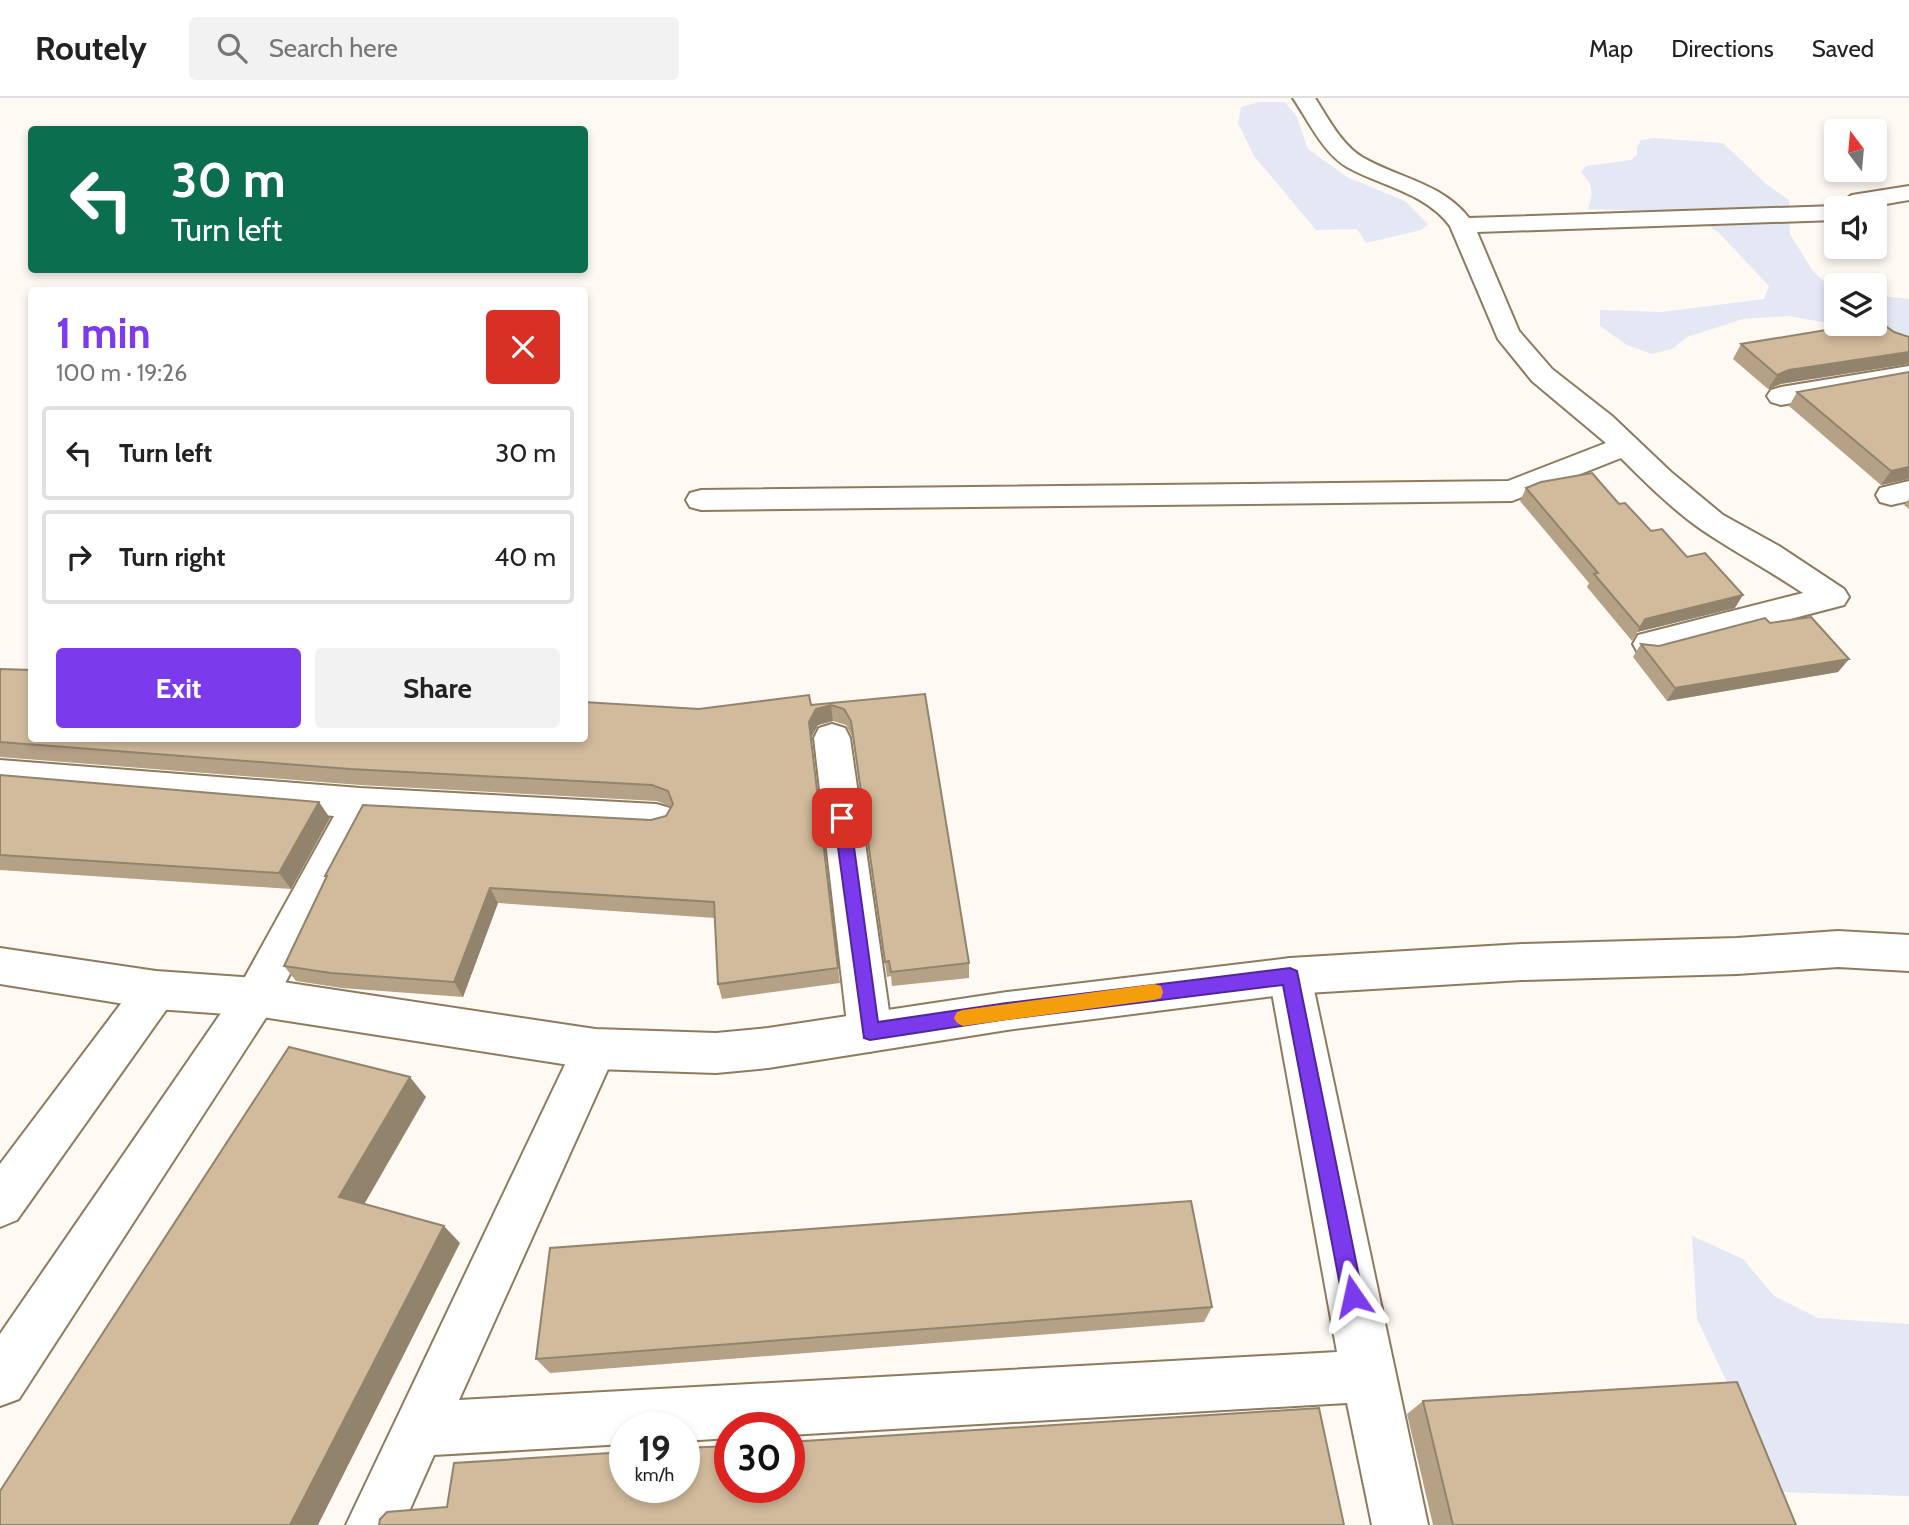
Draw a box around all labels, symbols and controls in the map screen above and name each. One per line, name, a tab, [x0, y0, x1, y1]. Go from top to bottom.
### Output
search box	[189, 17, 679, 80]
text: Routely	[35, 28, 147, 68]
icon: search	[213, 29, 251, 67]
text: Search here	[269, 32, 398, 64]
text: Map	[1589, 34, 1633, 63]
text: Directions	[1671, 34, 1774, 63]
text: Saved	[1812, 34, 1874, 63]
north arrow	[1824, 119, 1886, 182]
map controls	[1824, 119, 1887, 336]
text: 30 m	[171, 150, 286, 209]
icon: left	[56, 154, 147, 245]
button: sound	[1824, 196, 1887, 259]
text: Turn left	[171, 210, 282, 249]
button: layers	[1824, 273, 1887, 336]
text: 1 min	[56, 307, 151, 359]
button: close	[486, 310, 560, 384]
text: 100 m · 19:26	[56, 359, 187, 387]
icon: left	[60, 434, 98, 472]
text: Turn left	[119, 437, 212, 469]
text: 30 m	[495, 437, 556, 469]
icon: right	[60, 538, 98, 576]
text: Turn right	[119, 541, 225, 573]
text: 40 m	[494, 541, 556, 573]
button: Exit	[56, 648, 301, 728]
button: Share	[315, 648, 560, 728]
pin	[812, 788, 872, 848]
icon: arrive	[823, 799, 861, 837]
position arrow	[1316, 1259, 1390, 1333]
speed limit sign: 30	[714, 1412, 805, 1503]
text: 19	[638, 1427, 671, 1470]
text: km/h	[635, 1464, 674, 1486]

